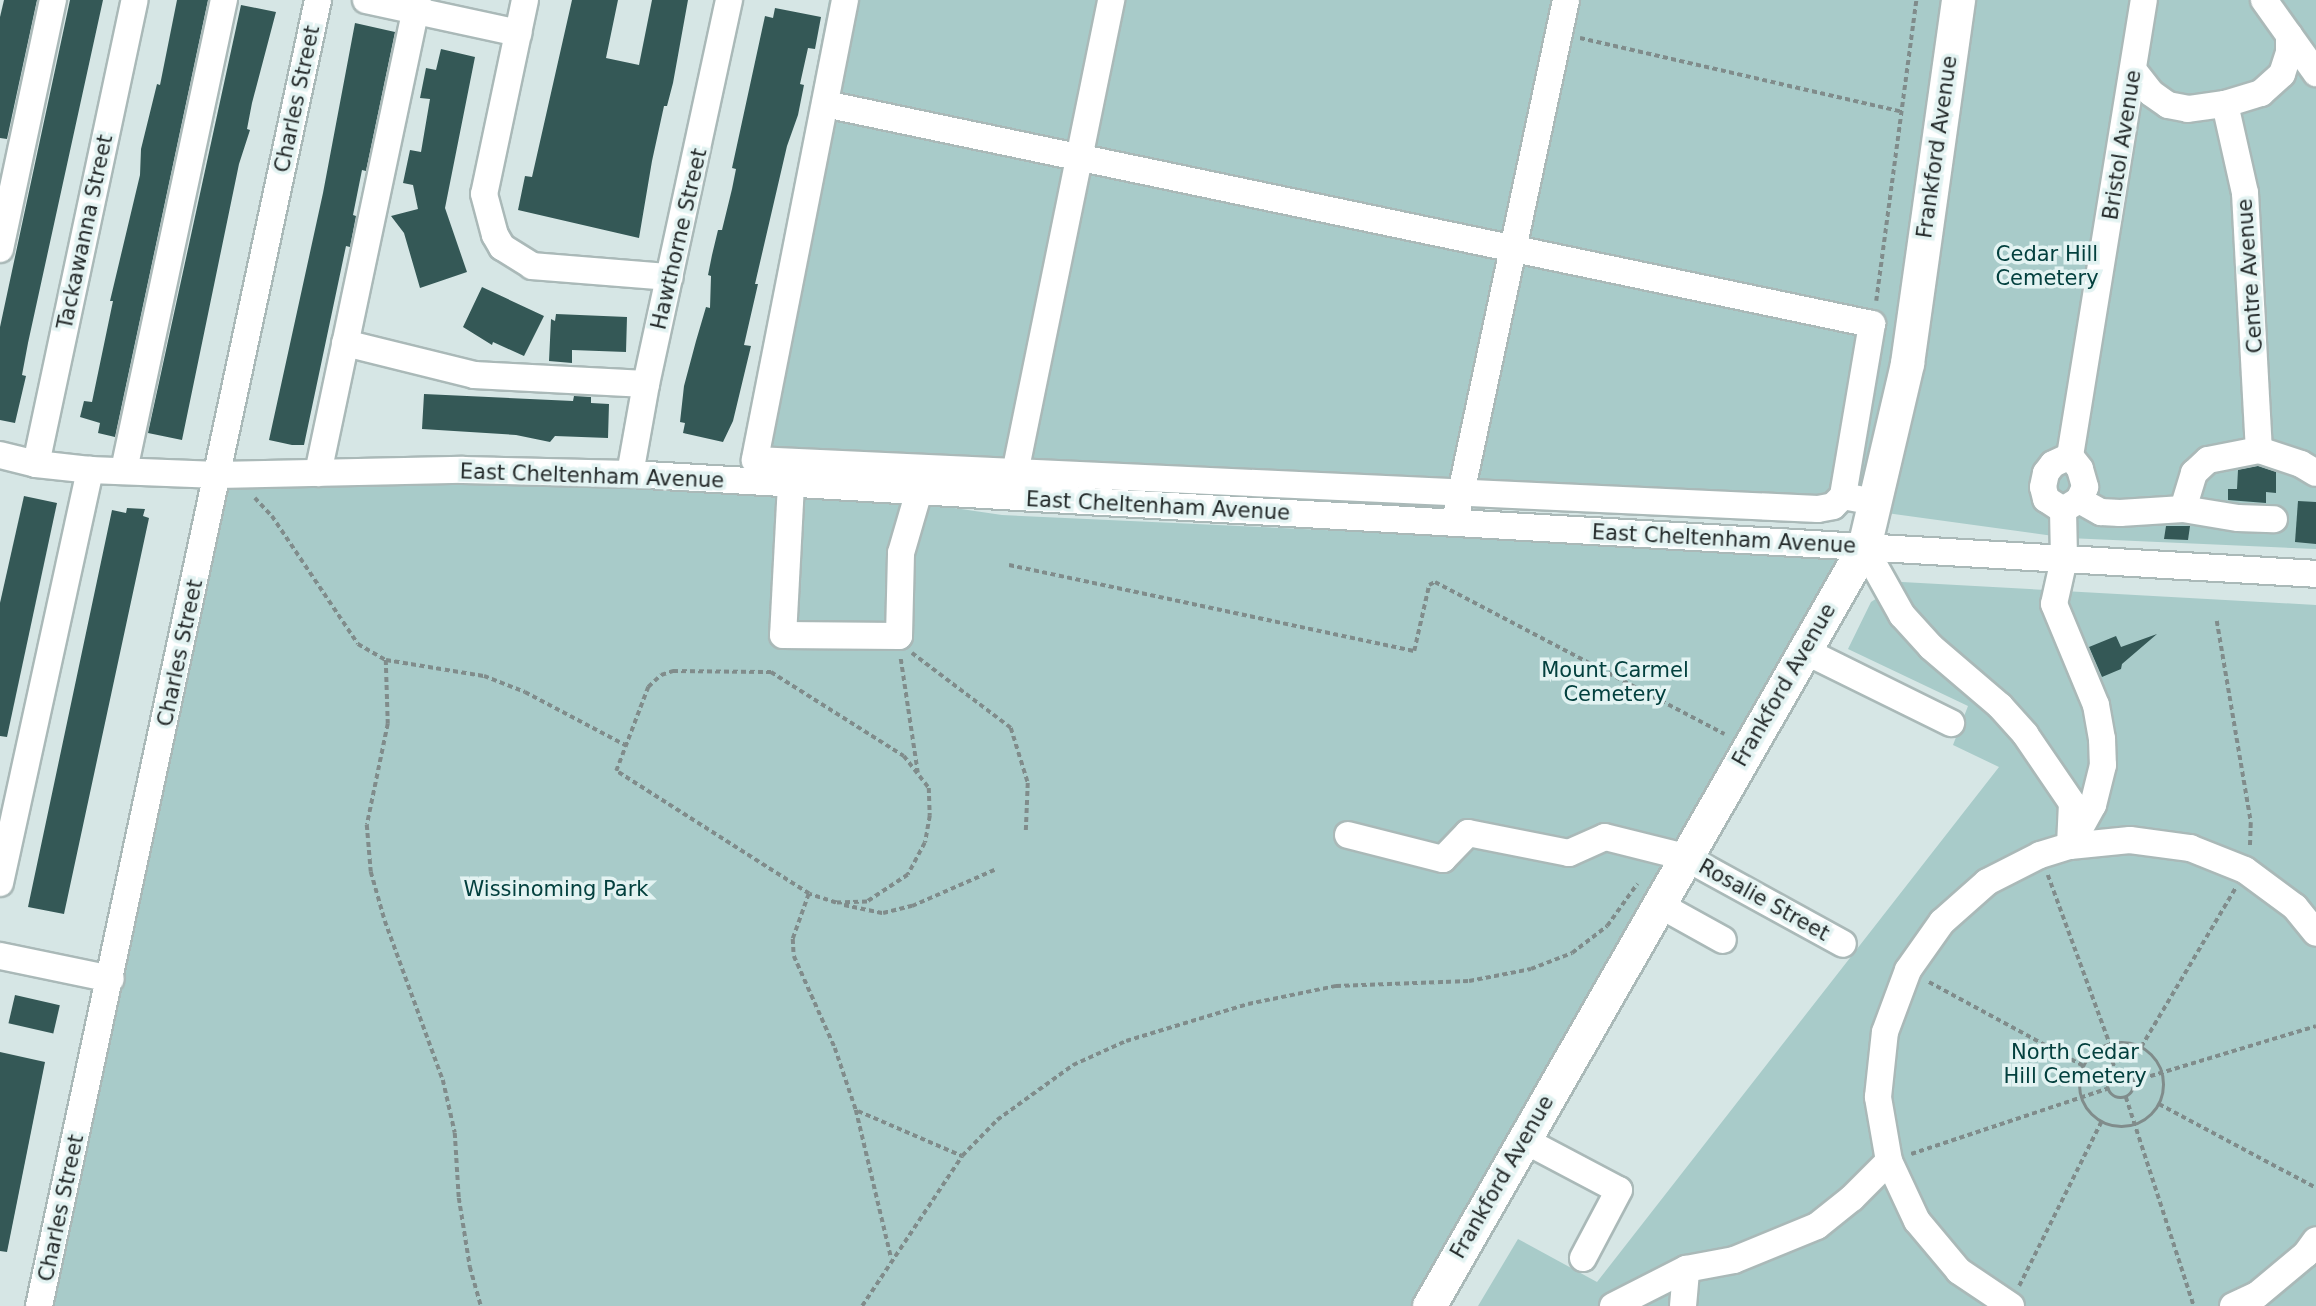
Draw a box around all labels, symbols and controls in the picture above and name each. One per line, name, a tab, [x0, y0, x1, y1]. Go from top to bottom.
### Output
street label: Charles Street	[269, 23, 325, 175]
street label: Frankford Avenue	[1912, 54, 1962, 240]
street label: Bristol Avenue	[2098, 68, 2146, 222]
street label: Tackawanna Street	[52, 132, 118, 332]
street label: Hawthorne Street	[646, 146, 712, 332]
street label: Centre Avenue	[2232, 198, 2268, 354]
park label: Cedar Hill Cemetery	[1995, 241, 2099, 291]
street label: East Cheltenham Avenue	[459, 459, 725, 493]
street label: East Cheltenham Avenue	[1025, 486, 1291, 526]
street label: East Cheltenham Avenue	[1591, 519, 1857, 559]
street label: Charles Street	[152, 577, 208, 729]
street label: Frankford Avenue	[1727, 599, 1841, 771]
park label: Mount Carmel Cemetery	[1541, 657, 1689, 707]
street label: Rosalie Street	[1694, 854, 1834, 946]
park label: Wissinoming Park	[463, 876, 649, 902]
park label: North Cedar Hill Cemetery	[2003, 1039, 2147, 1089]
street label: Frankford Avenue	[1445, 1091, 1559, 1263]
street label: Charles Street	[33, 1132, 89, 1284]

